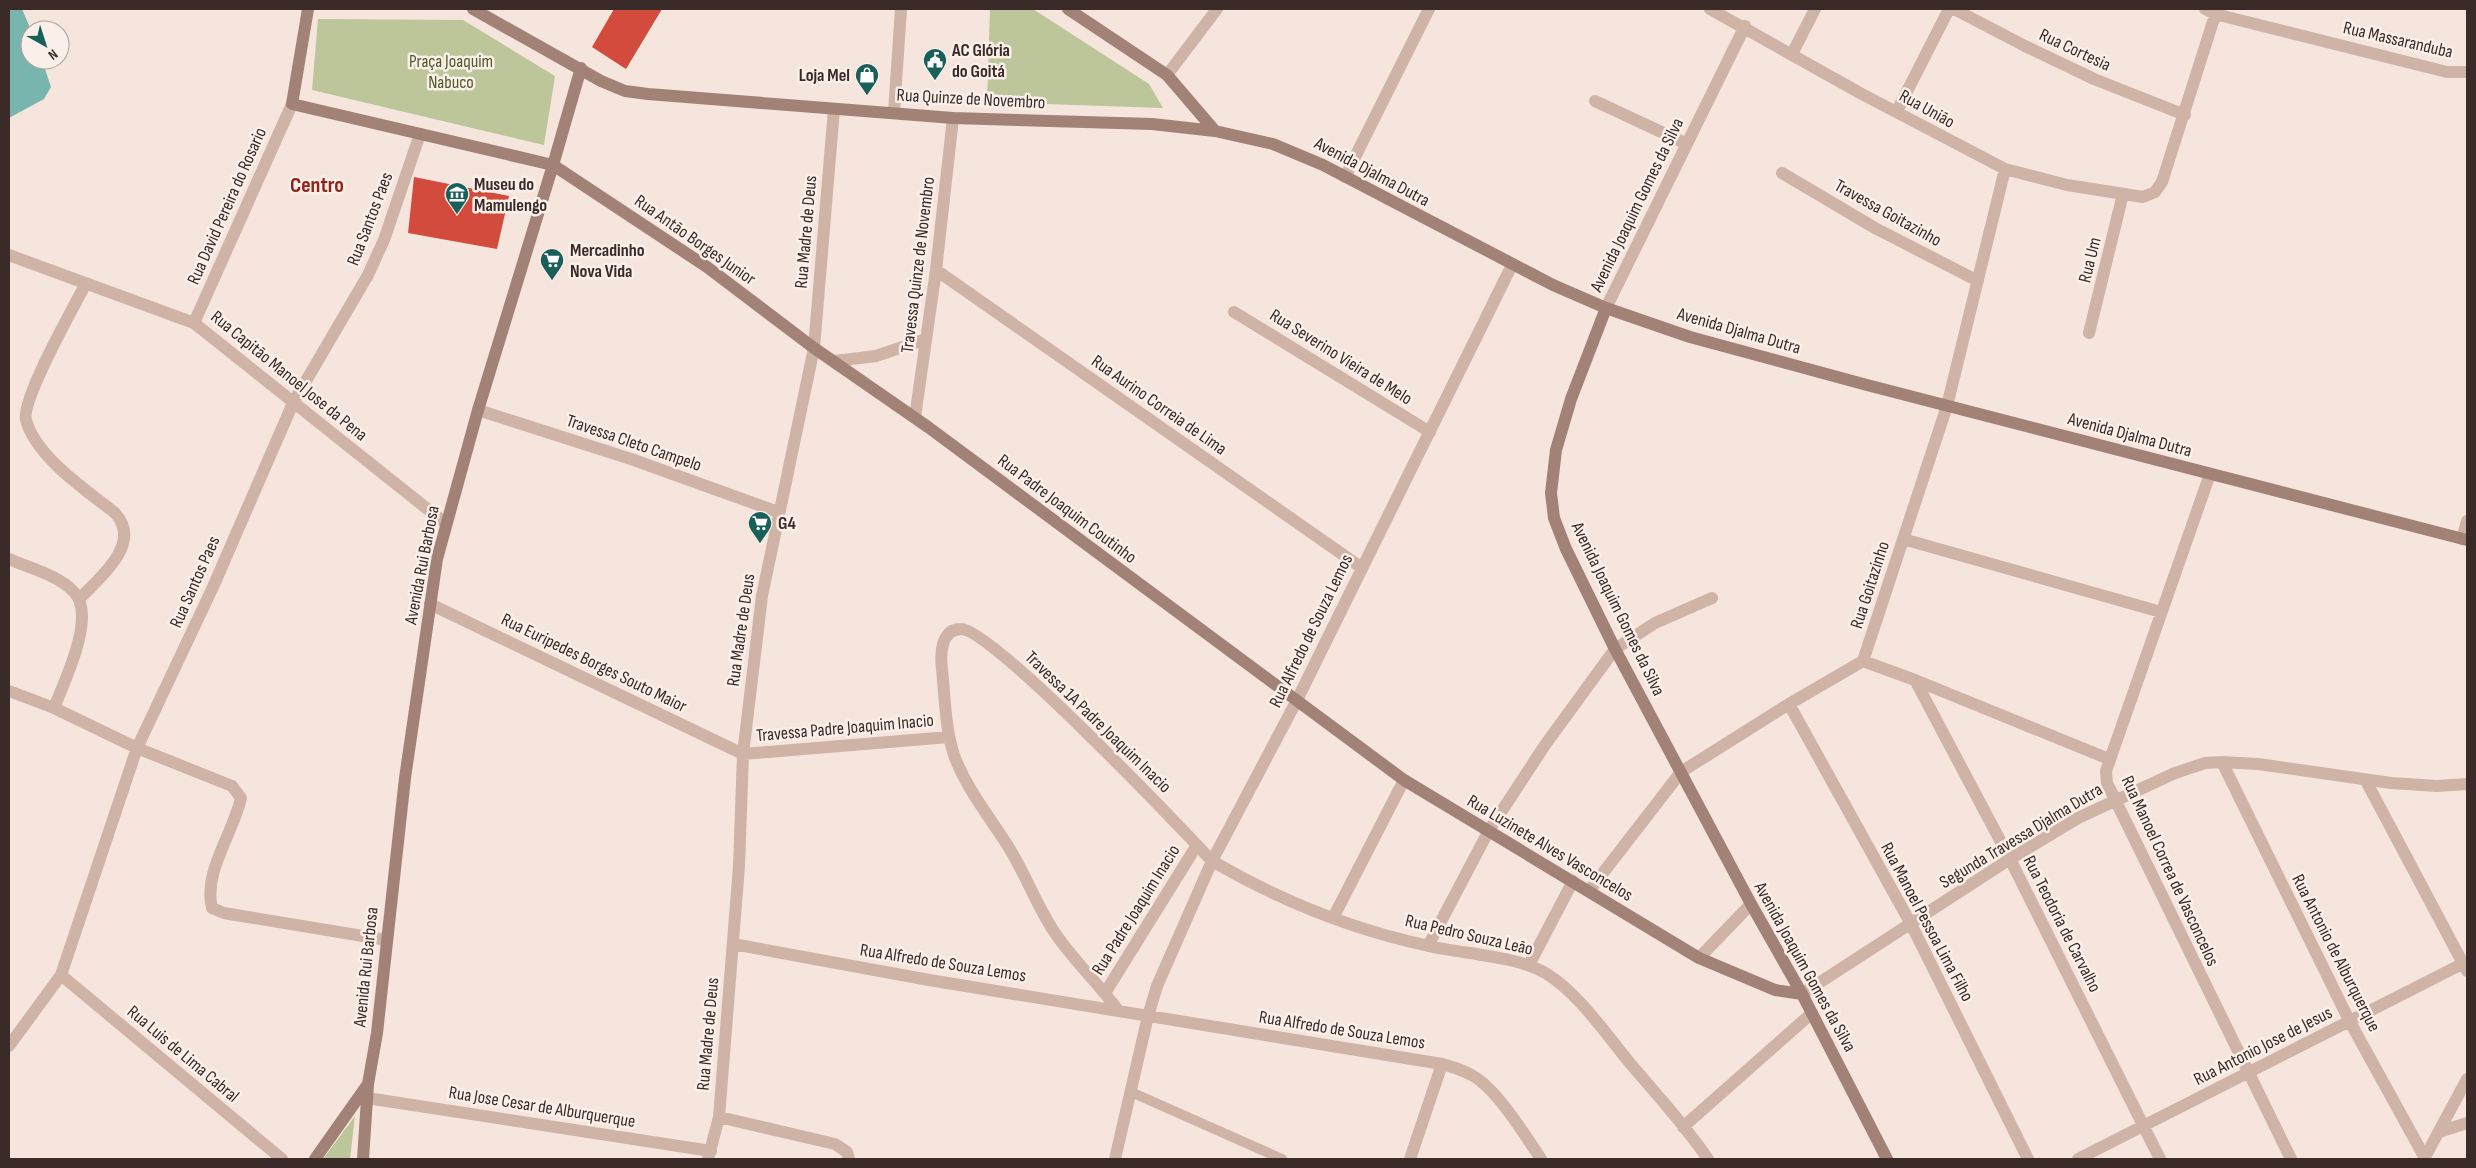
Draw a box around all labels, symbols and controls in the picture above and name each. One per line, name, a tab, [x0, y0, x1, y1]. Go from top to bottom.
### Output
street label: Rua Massaranduba	[2341, 17, 2455, 63]
north arrow	[20, 20, 70, 70]
street label: Rua Cortesia	[2036, 24, 2114, 76]
place label: AC Glória do Goitá	[951, 40, 1010, 82]
text: N	[45, 46, 61, 64]
public building icon: AC Glória do Goitá	[922, 47, 948, 81]
park label: Praça Joaquim Nabuco	[409, 51, 493, 93]
shop icon: Loja Mel	[854, 62, 880, 96]
place label: Loja Mel	[799, 65, 850, 86]
street label: Rua Quinze de Novembro	[896, 85, 1046, 113]
street label: Rua União	[1896, 85, 1958, 133]
street label: Avenida Joaquim Gomes da Silva	[1585, 115, 1688, 296]
street label: Rua David Pereira do Rosario	[183, 124, 271, 288]
street label: Avenida Djalma Dutra	[1310, 132, 1433, 211]
street label: Rua Santos Paes	[343, 169, 397, 269]
district label: Centro	[290, 172, 344, 199]
place label: Museu do Mamulengo	[474, 174, 547, 216]
street label: Rua Madre de Deus	[791, 175, 821, 289]
street label: Travessa Goitazinho	[1831, 175, 1945, 251]
street label: Travessa Quinze de Novembro	[897, 176, 939, 354]
museum icon: Museu do Mamulengo	[444, 181, 470, 215]
street label: Rua Antão Borges Junior	[630, 190, 760, 290]
street label: Rua Um	[2074, 235, 2106, 285]
place label: Mercadinho Nova Vida	[570, 240, 645, 282]
supermarket icon: Mercadinho Nova Vida	[539, 247, 565, 281]
street label: Avenida Djalma Dutra	[1674, 303, 1803, 359]
street label: Rua Severino Vieira de Melo	[1266, 305, 1416, 409]
street label: Rua Capitão Manoel Jose da Pena	[207, 306, 371, 446]
street label: Rua Aurino Correia de Lima	[1087, 351, 1231, 460]
street label: Avenida Djalma Dutra	[2065, 408, 2194, 462]
street label: Travessa Cleto Campelo	[564, 410, 704, 476]
street label: Rua Padre Joaquim Coutinho	[993, 450, 1141, 568]
street label: Avenida Rui Barbosa	[400, 504, 444, 627]
supermarket icon: G4	[747, 510, 773, 544]
place label: G4	[778, 513, 796, 534]
street label: Avenida Joaquim Gomes da Silva	[1566, 518, 1669, 699]
street label: Rua Santos Paes	[165, 533, 225, 631]
street label: Rua Goitazinho	[1846, 539, 1894, 631]
street label: Rua Alfredo de Souza Lemos	[1265, 551, 1357, 711]
street label: Rua Madre de Deus	[723, 572, 759, 688]
street label: Rua Euripedes Borges Souto Maior	[498, 609, 690, 717]
street label: Travessa 1A Padre Joaquim Inacio	[1020, 647, 1176, 797]
street label: Travessa Padre Joaquim Inacio	[755, 710, 935, 746]
street label: Rua Manoel Correa de Vasconcelos	[2117, 773, 2223, 969]
street label: Segunda Travessa Djalma Dutra	[1936, 779, 2106, 893]
street label: Rua Luzinete Alves Vasconcelos	[1463, 790, 1637, 906]
street label: Rua Manoel Pessoa Lima Filho	[1876, 839, 1978, 1005]
street label: Rua Padre Joaquim Inacio	[1087, 841, 1185, 979]
street label: Rua Teodoria de Carvalho	[2019, 852, 2105, 996]
street label: Rua Antonio de Alburquerque	[2287, 871, 2385, 1035]
street label: Avenida Joaquim Gomes da Silva	[1749, 878, 1860, 1056]
street label: Avenida Rui Barbosa	[349, 906, 383, 1029]
street label: Rua Pedro Souza Leão	[1403, 910, 1535, 960]
street label: Rua Alfredo de Souza Lemos	[858, 940, 1028, 986]
street label: Rua Madre de Deus	[693, 977, 723, 1091]
street label: Rua Luis de Lima Cabral	[123, 1001, 243, 1107]
street label: Rua Antonio Jose de Jesus	[2190, 1002, 2336, 1090]
street label: Rua Alfredo de Souza Lemos	[1257, 1007, 1427, 1053]
street label: Rua Jose Cesar de Alburquerque	[447, 1082, 637, 1132]

